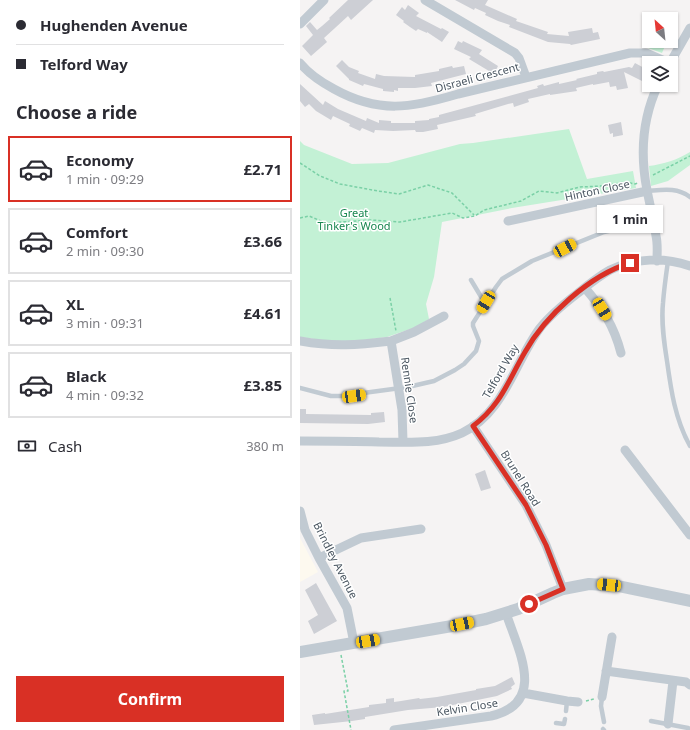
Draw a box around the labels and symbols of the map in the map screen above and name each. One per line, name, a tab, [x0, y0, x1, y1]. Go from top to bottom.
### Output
north arrow	[642, 12, 678, 48]
street label: Disraeli Crescent	[433, 59, 521, 95]
street label: Hinton Close	[563, 176, 631, 204]
park label: Great Tinker's Wood	[317, 205, 391, 233]
callout: 1 min	[597, 205, 663, 233]
car	[552, 237, 578, 259]
route end	[621, 254, 639, 272]
car	[475, 289, 497, 315]
car	[591, 296, 613, 322]
street label: Telford Way	[478, 341, 522, 401]
street label: Rennie Close	[398, 356, 422, 424]
car	[341, 388, 367, 404]
street label: Brunel Road	[498, 447, 544, 509]
street label: Brindley Avenue	[310, 519, 362, 601]
car	[596, 578, 622, 592]
route start	[520, 595, 538, 613]
car	[449, 616, 475, 632]
car	[355, 633, 381, 649]
street label: Kelvin Close	[435, 695, 499, 719]

